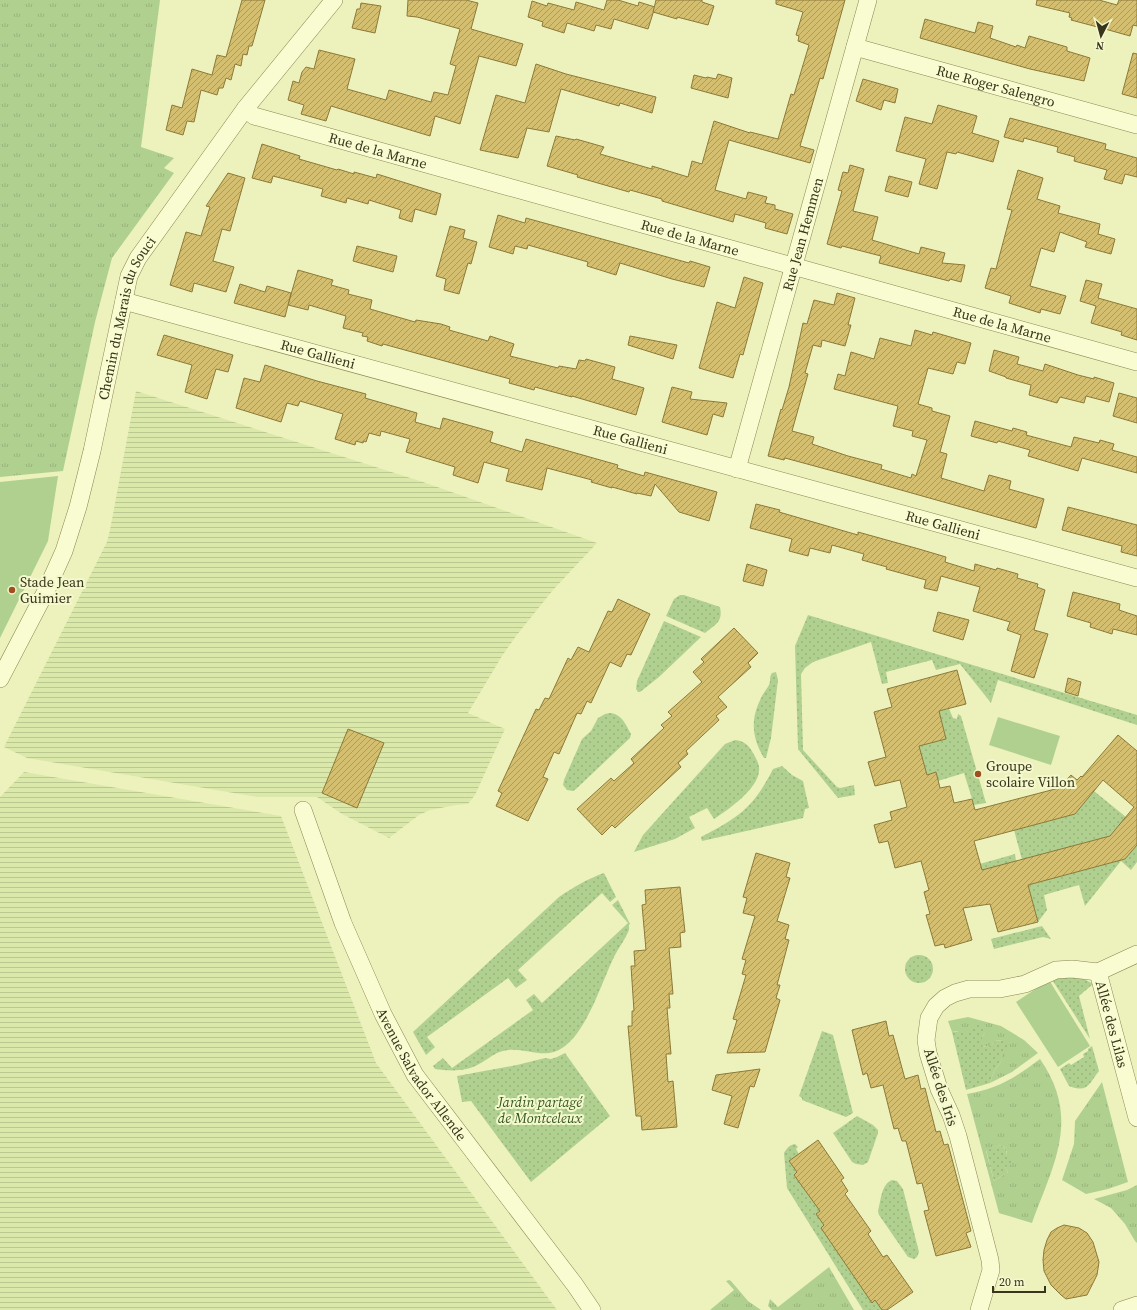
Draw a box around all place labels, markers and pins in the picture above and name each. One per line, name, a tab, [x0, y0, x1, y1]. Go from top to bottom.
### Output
place label: Stade Jean Guimier	[20, 572, 85, 608]
marker: Stade Jean Guimier	[7, 585, 17, 595]
place label: Groupe scolaire Villon	[986, 756, 1076, 792]
marker: Groupe scolaire Villon	[973, 769, 983, 779]

